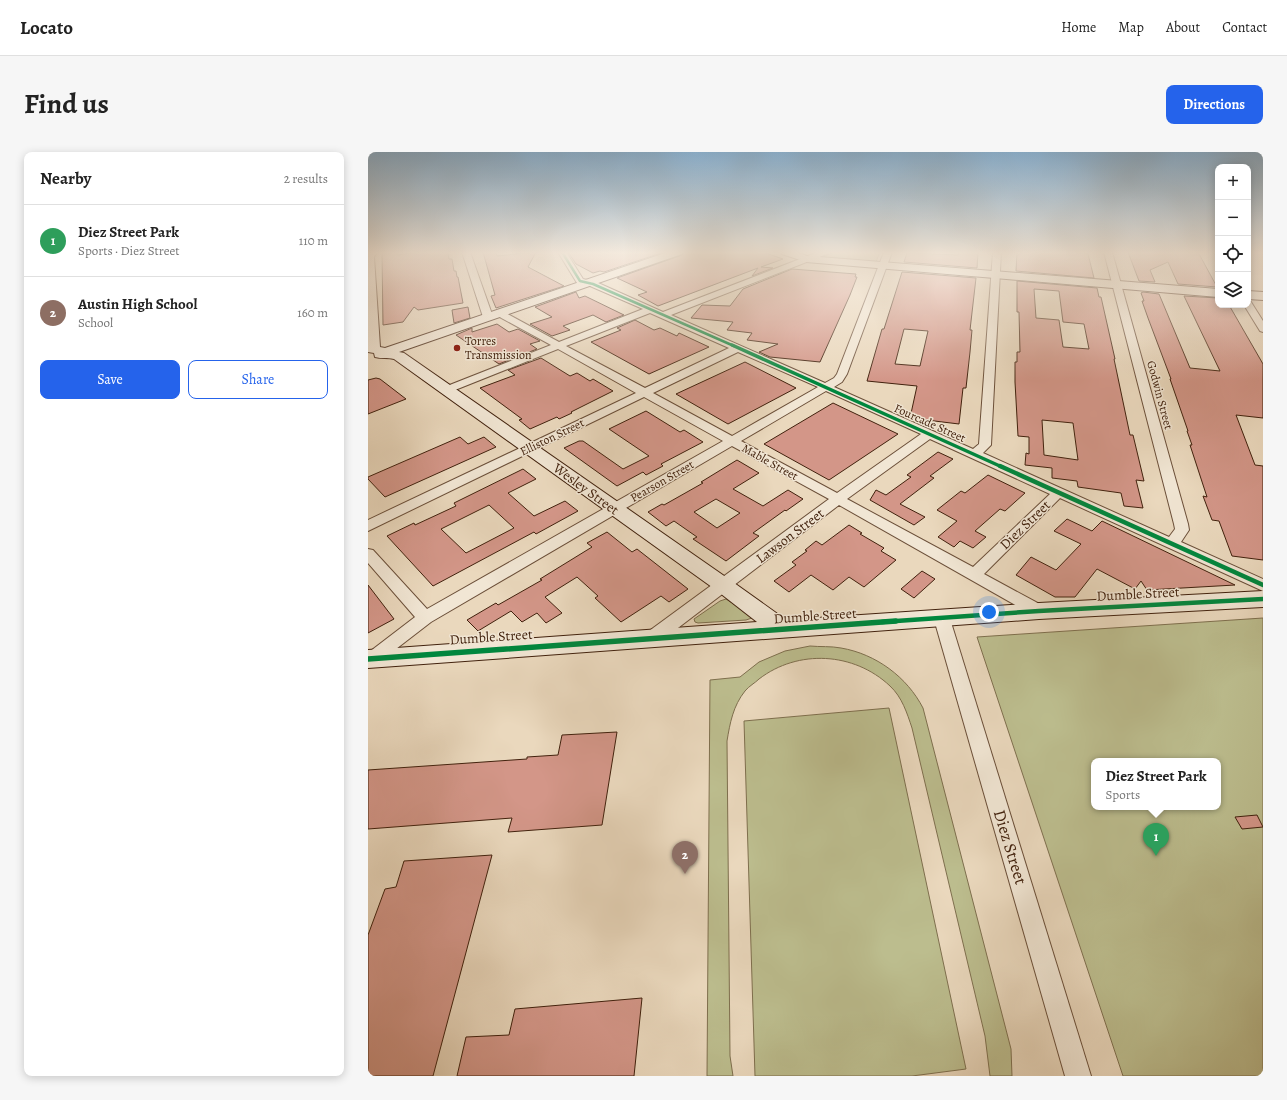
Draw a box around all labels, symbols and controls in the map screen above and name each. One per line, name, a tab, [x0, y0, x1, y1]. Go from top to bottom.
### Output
text: Locato	[20, 15, 73, 41]
text: Home	[1061, 18, 1096, 37]
text: Map	[1118, 18, 1144, 37]
text: About	[1166, 18, 1200, 37]
text: Contact	[1222, 18, 1267, 37]
text: Find us	[24, 85, 109, 123]
button: Directions	[1166, 85, 1263, 124]
map controls	[1215, 164, 1251, 308]
button: +	[1215, 164, 1251, 200]
text: Nearby	[40, 167, 91, 190]
text: 2 results	[284, 170, 328, 187]
button: −	[1215, 200, 1251, 236]
text: Diez Street Park	[78, 222, 179, 242]
text: 1	[51, 232, 55, 249]
text: 110 m	[299, 232, 328, 249]
button: locate	[1215, 236, 1251, 272]
text: Sports · Diez Street	[78, 242, 180, 259]
button: layers	[1215, 272, 1251, 308]
text: Austin High School	[78, 294, 198, 314]
text: 2	[50, 304, 56, 321]
text: 160 m	[297, 304, 328, 321]
text: School	[78, 314, 113, 331]
place label: Torres Transmission	[465, 333, 532, 363]
marker: Torres Transmission	[452, 343, 462, 353]
street label: Godwin Street	[1143, 359, 1177, 431]
button: Save	[40, 360, 180, 399]
button: Share	[188, 360, 328, 399]
street label: Fourcade Street	[892, 400, 968, 446]
street label: Elliston Street	[517, 415, 587, 459]
street label: Mable Street	[739, 440, 801, 484]
street label: Pearson Street	[627, 456, 697, 506]
street label: Wesley Street	[548, 458, 623, 520]
street label: Diez Street	[995, 496, 1055, 554]
street label: Lawson Street	[752, 504, 828, 568]
street label: Dumble Street	[1096, 582, 1180, 606]
your location	[979, 602, 999, 622]
street label: Dumble Street	[773, 604, 857, 628]
street label: Dumble Street	[449, 625, 533, 649]
popup	[1091, 758, 1221, 810]
text: Diez Street Park	[1105, 766, 1207, 786]
text: Sports	[1105, 786, 1140, 803]
street label: Diez Street	[988, 807, 1032, 888]
pin: 1	[1143, 823, 1169, 856]
pin: 2	[672, 841, 698, 874]

